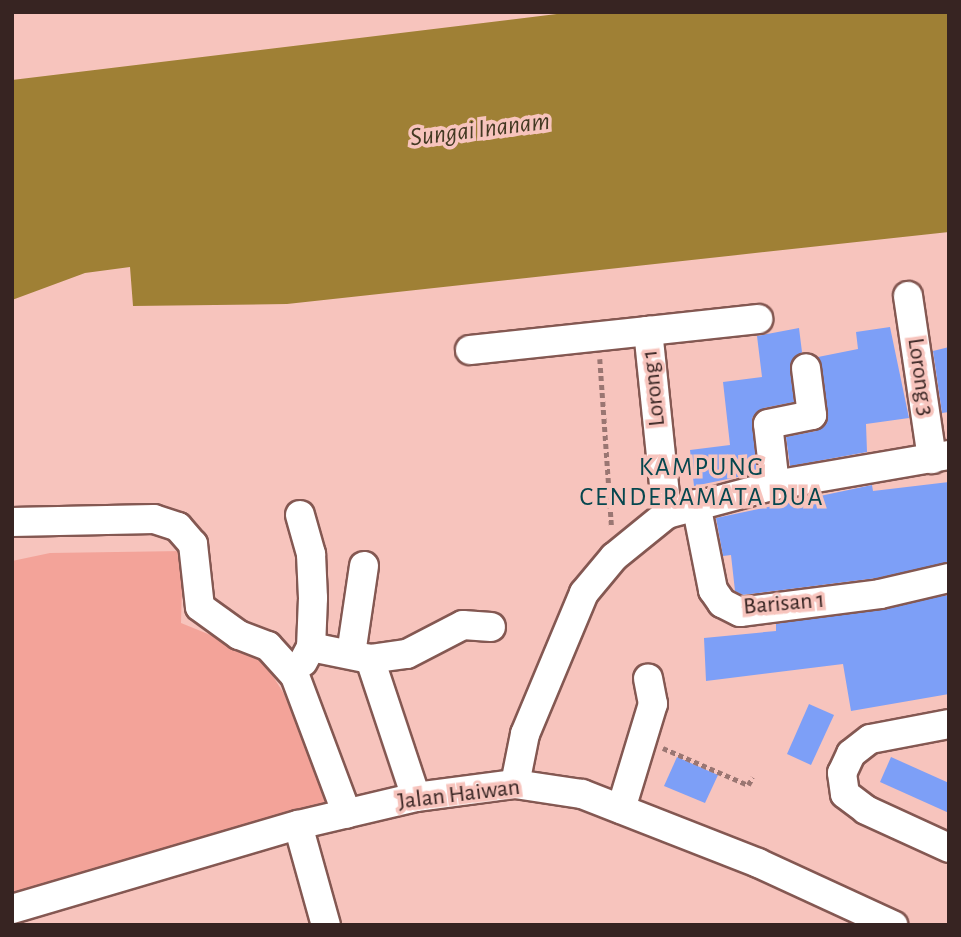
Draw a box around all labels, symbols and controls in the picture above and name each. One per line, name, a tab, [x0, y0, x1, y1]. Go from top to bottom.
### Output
water label: Sungai Inanam	[408, 106, 552, 154]
street label: Lorong 3	[900, 336, 940, 418]
street label: Lorong 1	[636, 348, 672, 428]
district label: KAMPUNG CENDERAMATA DUA	[581, 452, 823, 514]
street label: Barisan 1	[742, 586, 826, 622]
street label: Jalan Haiwan	[396, 773, 522, 817]

